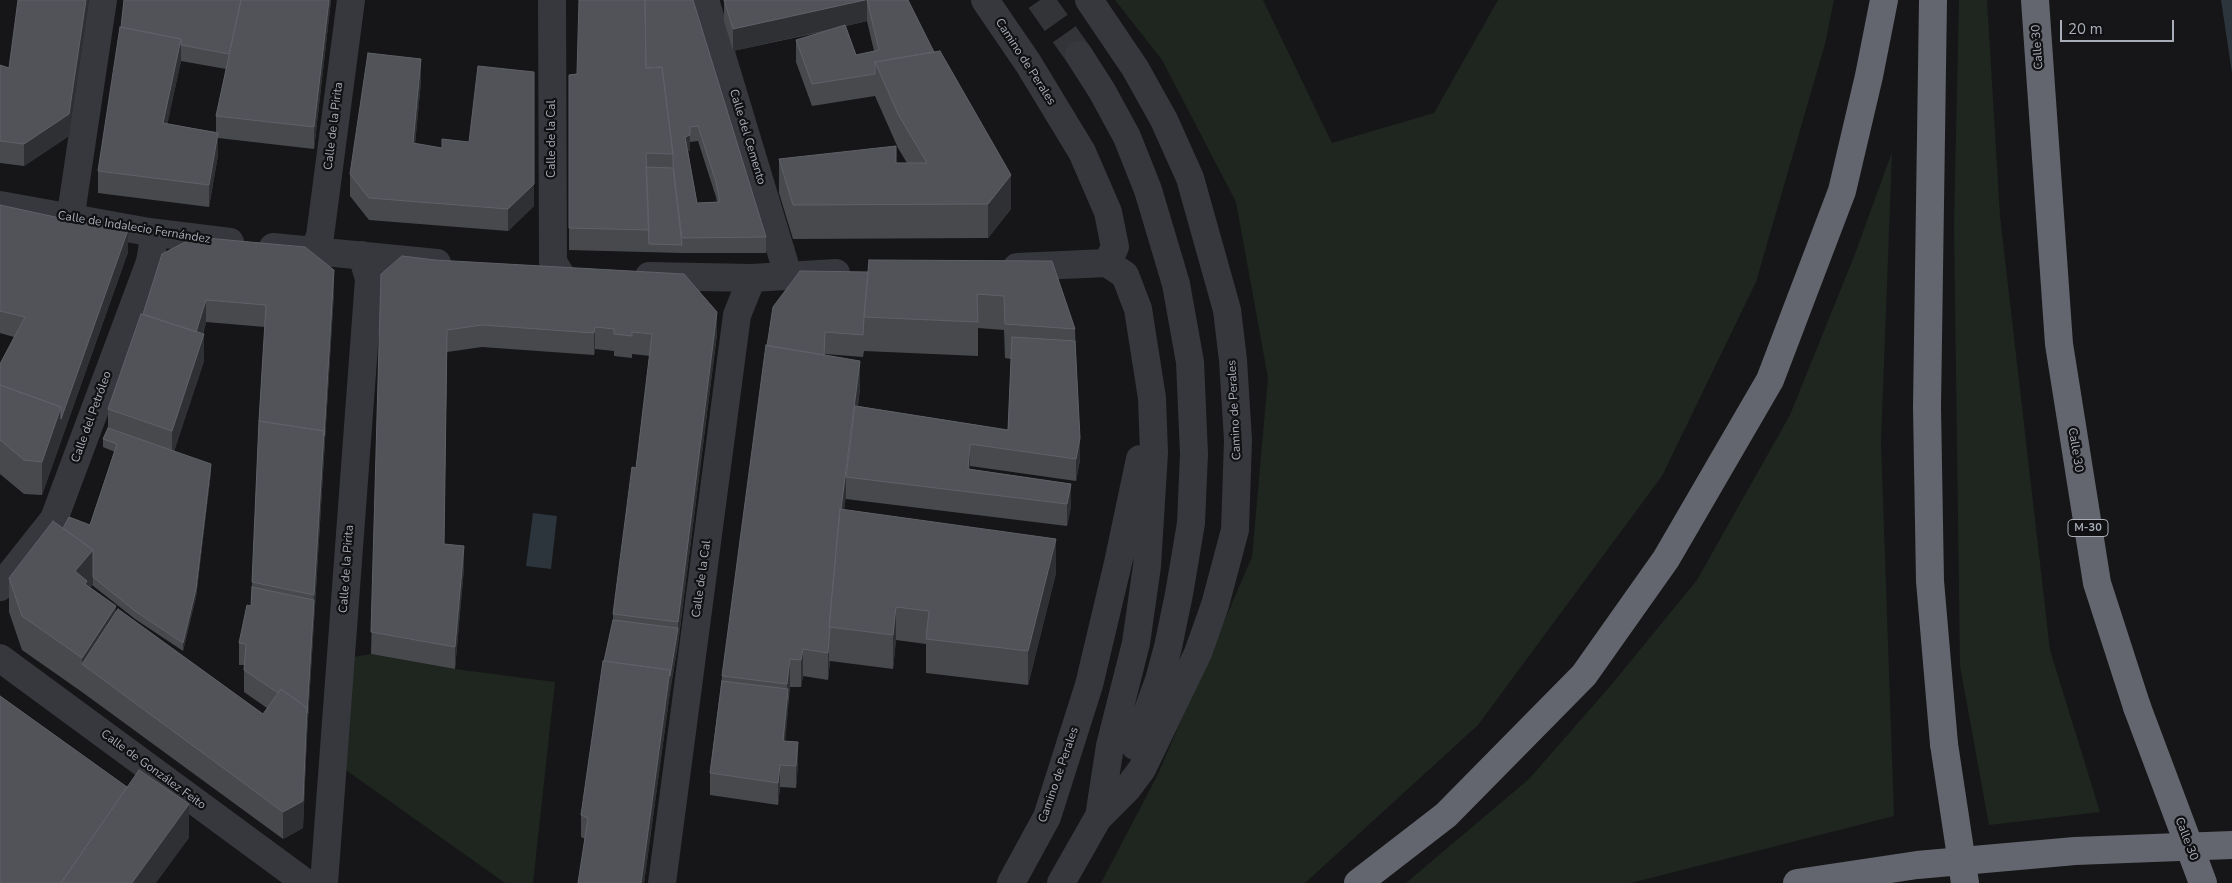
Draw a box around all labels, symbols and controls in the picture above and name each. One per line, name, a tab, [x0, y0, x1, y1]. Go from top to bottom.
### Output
scale bar	[2062, 10, 2176, 42]
street label: Camino de Perales	[992, 16, 1058, 108]
text: 20 m	[2068, 19, 2103, 39]
street label: Calle 30	[2029, 24, 2047, 70]
street label: Calle de la Pirita	[321, 81, 347, 171]
street label: Calle del Cemento	[726, 88, 768, 186]
street label: Calle de la Cal	[545, 100, 559, 178]
street label: Calle de Indalecio Fernández	[57, 209, 211, 247]
street label: Camino de Perales	[1225, 360, 1245, 460]
street label: Calle del Petróleo	[69, 369, 115, 465]
street label: Calle 30	[2064, 427, 2086, 473]
road number: M-30	[2068, 520, 2108, 536]
street label: Calle de la Pirita	[337, 524, 357, 614]
street label: Calle de la Cal	[689, 539, 715, 619]
street label: Camino de Perales	[1036, 725, 1082, 825]
street label: Calle de González Feito	[98, 727, 208, 813]
street label: Calle 30	[2171, 815, 2201, 863]

